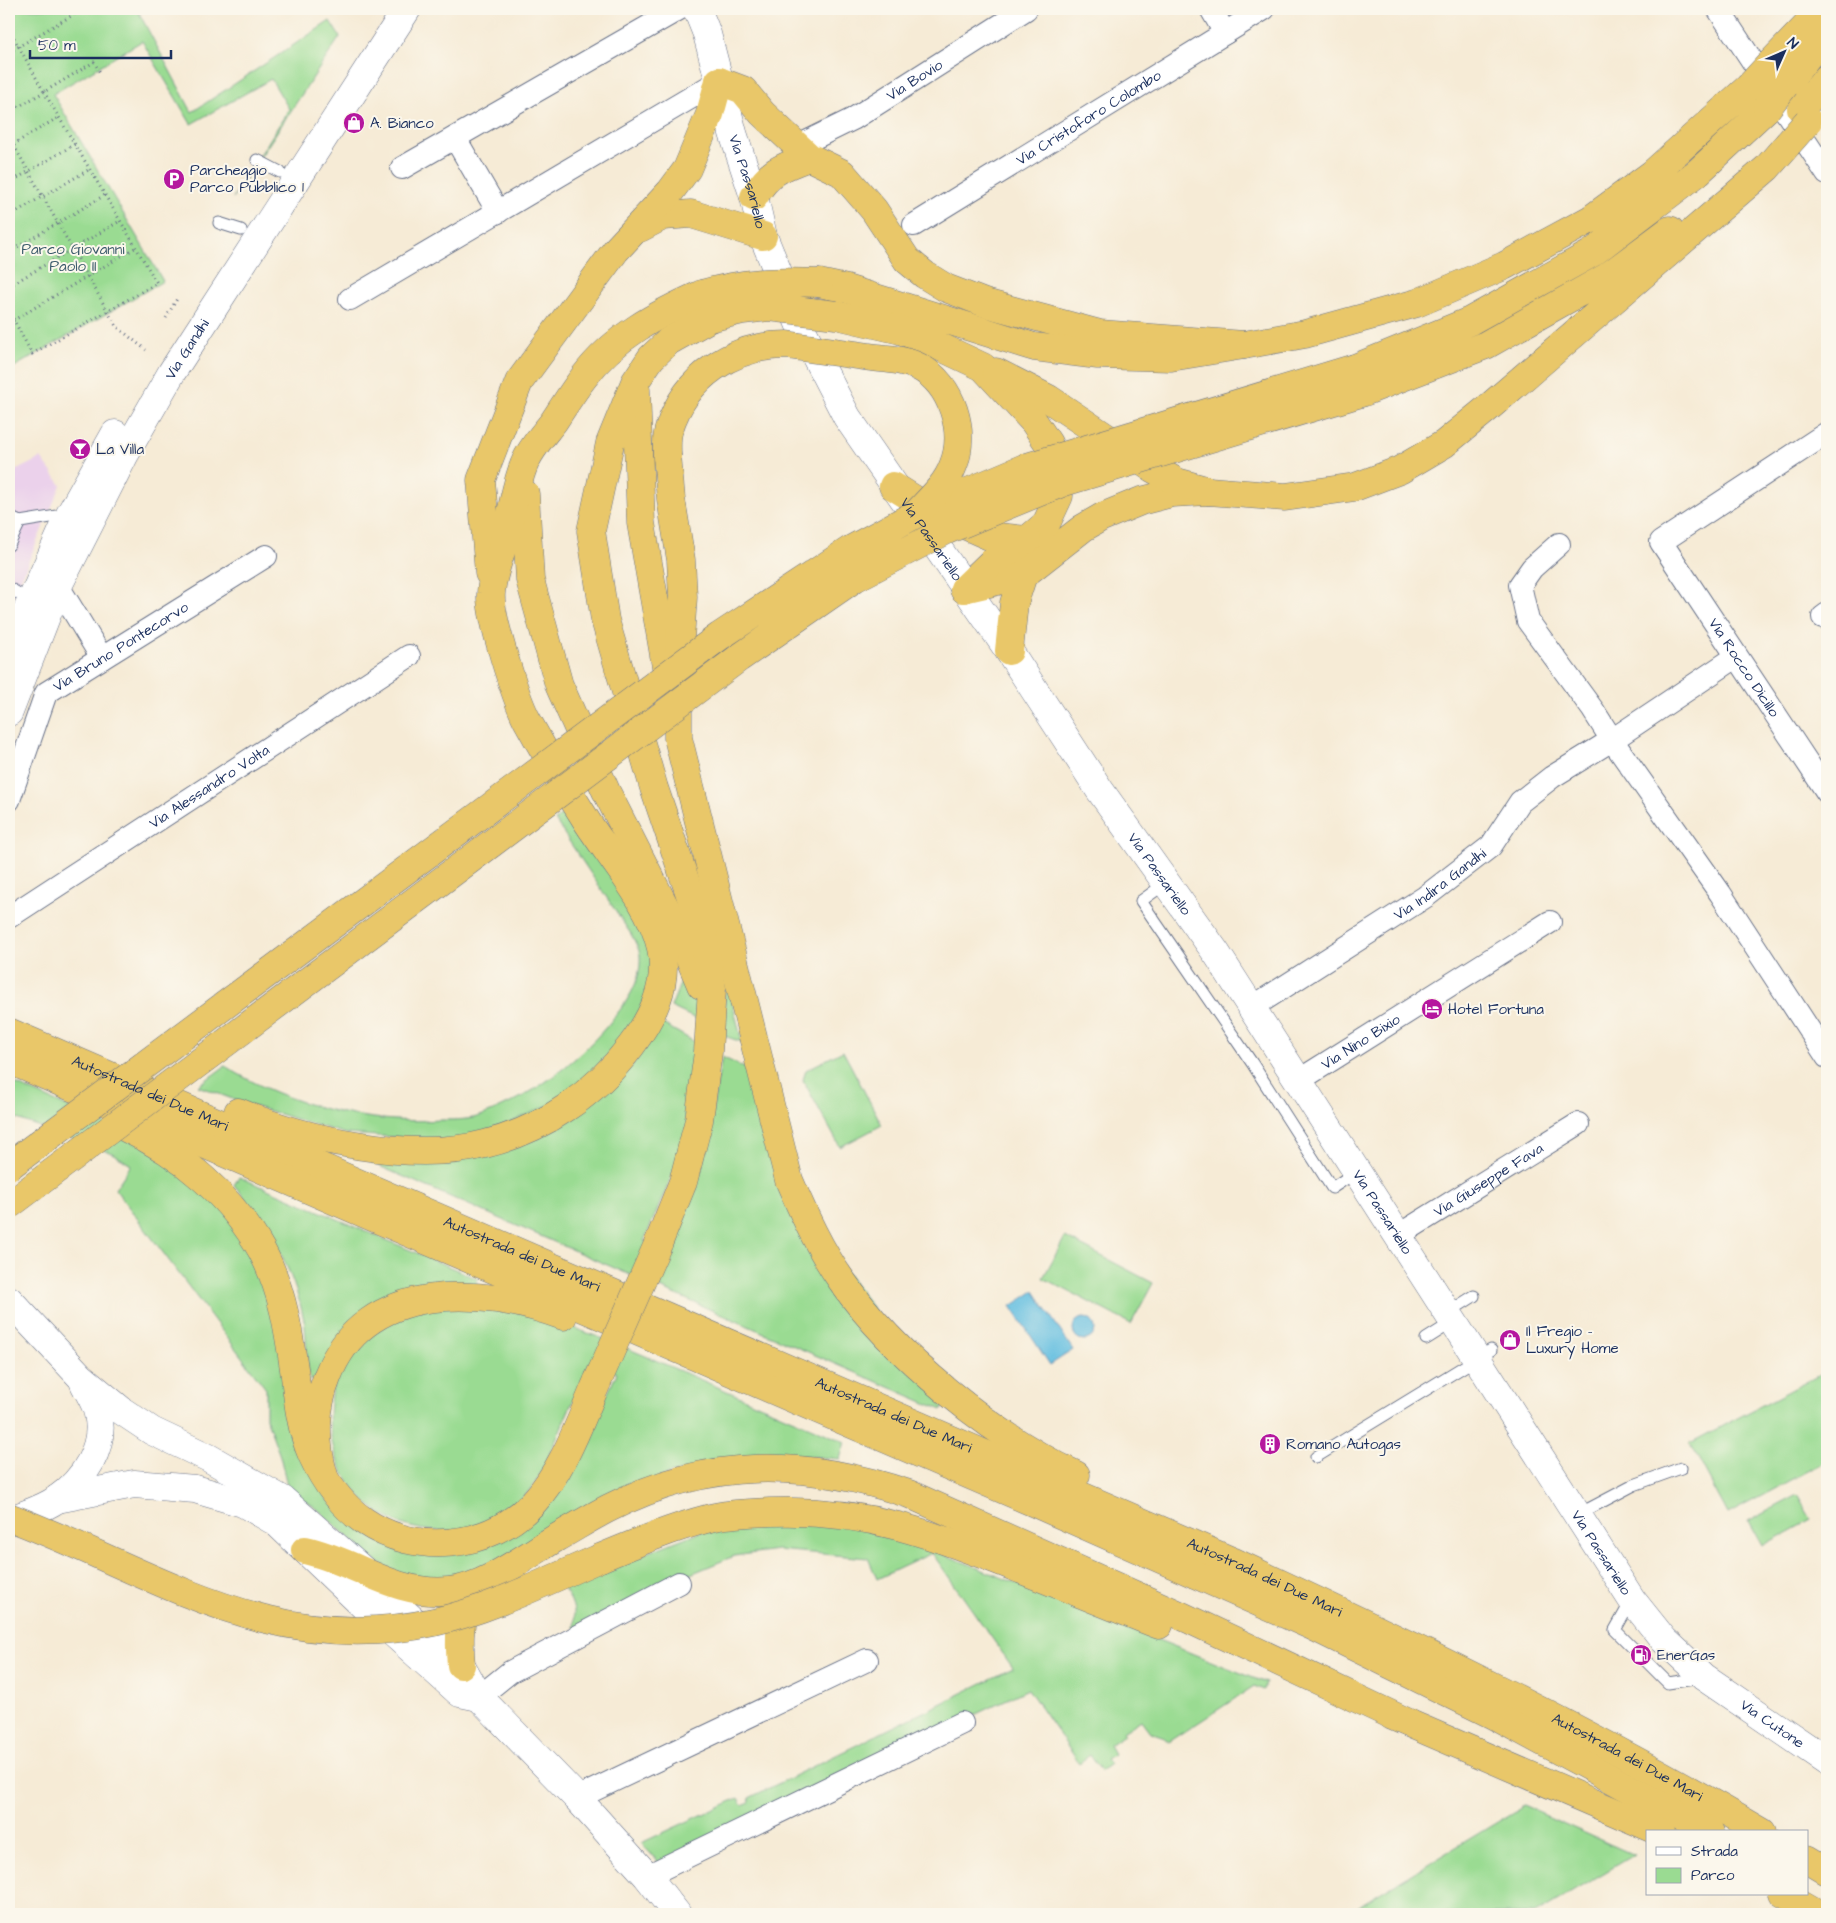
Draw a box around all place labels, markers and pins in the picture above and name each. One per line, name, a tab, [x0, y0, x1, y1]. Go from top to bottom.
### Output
shop icon: A. Bianco	[342, 111, 366, 135]
place label: A. Bianco	[370, 113, 434, 134]
place label: Parcheggio Parco Pubblico 1	[190, 160, 304, 198]
parking icon: Parcheggio Parco Pubblico 1	[162, 167, 186, 191]
bar icon: La Villa	[68, 437, 92, 461]
place label: La Villa	[96, 439, 144, 460]
hotel icon: Hotel Fortuna	[1420, 997, 1444, 1021]
place label: Hotel Fortuna	[1448, 999, 1544, 1020]
place label: Il Fregio - Luxury Home	[1526, 1321, 1619, 1360]
shop icon: Il Fregio - Luxury Home	[1498, 1328, 1522, 1352]
building icon: Romano Autogas	[1258, 1432, 1282, 1456]
place label: Romano Autogas	[1286, 1434, 1401, 1456]
fuel station icon: EnerGas	[1629, 1643, 1653, 1667]
place label: EnerGas	[1657, 1645, 1716, 1666]

